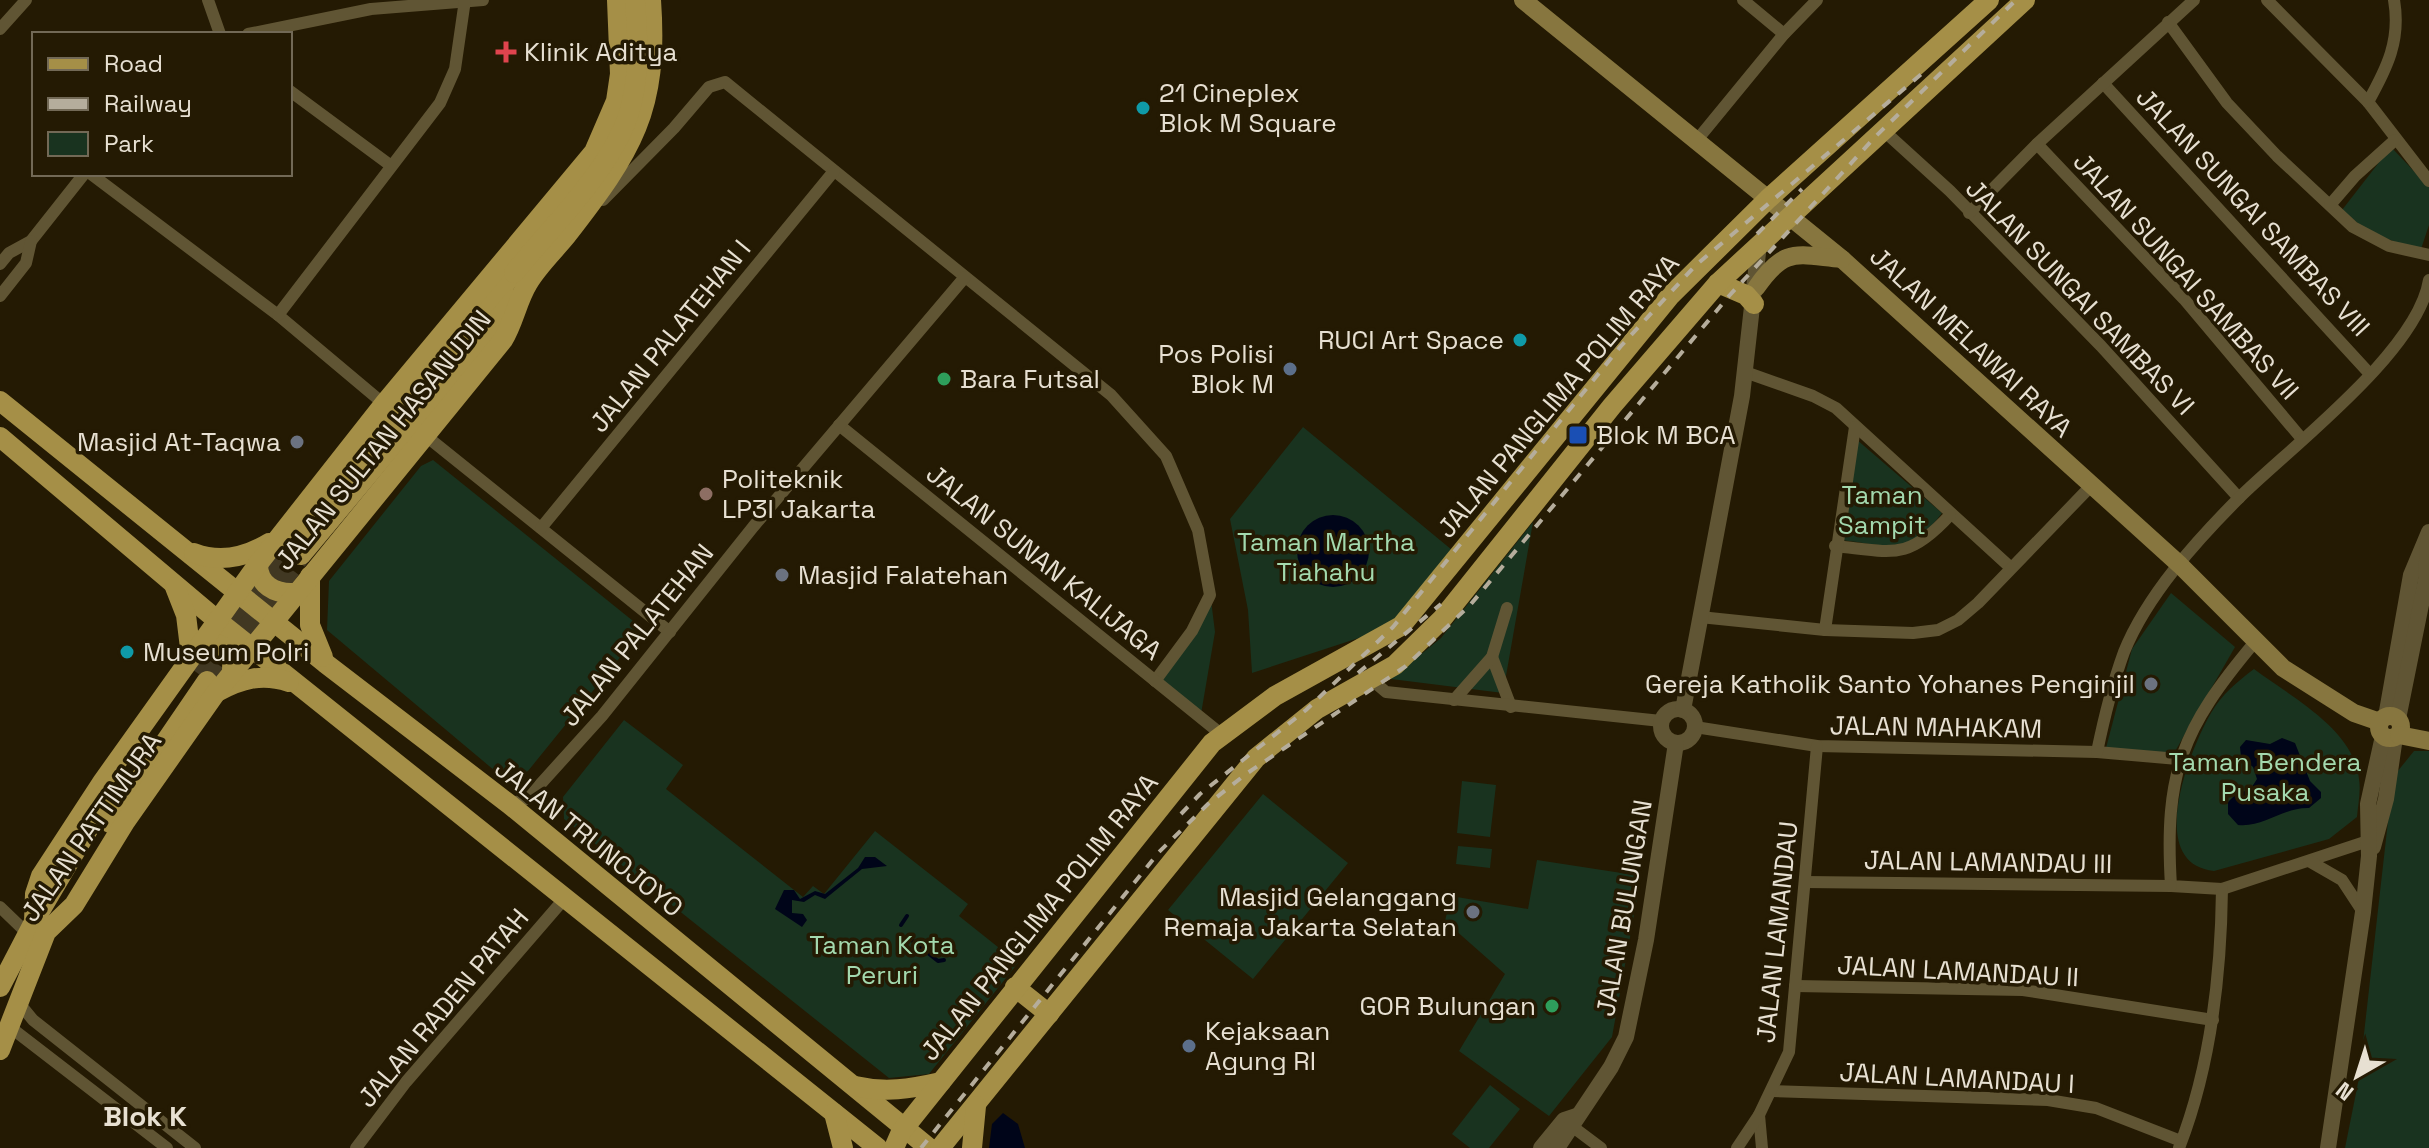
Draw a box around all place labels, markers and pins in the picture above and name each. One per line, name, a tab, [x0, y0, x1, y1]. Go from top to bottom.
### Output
place label: Klinik Aditya	[524, 35, 678, 69]
marker: Klinik Aditya	[495, 41, 517, 63]
place label: 21 Cineplex Blok M Square	[1159, 76, 1337, 140]
marker: 21 Cineplex Blok M Square	[1134, 99, 1152, 117]
place label: RUCI Art Space	[1318, 323, 1504, 357]
marker: RUCI Art Space	[1511, 331, 1529, 349]
place label: Pos Polisi Blok M	[1158, 337, 1274, 401]
marker: Pos Polisi Blok M	[1281, 360, 1299, 378]
place label: Bara Futsal	[960, 362, 1100, 396]
marker: Bara Futsal	[935, 370, 953, 388]
place label: Blok M BCA	[1596, 418, 1736, 452]
marker: Blok M BCA	[1567, 424, 1589, 446]
place label: Masjid At-Taqwa	[77, 425, 281, 459]
marker: Masjid At-Taqwa	[288, 433, 306, 451]
place label: Politeknik LP3I Jakarta	[722, 462, 876, 526]
marker: Politeknik LP3I Jakarta	[697, 485, 715, 503]
place label: Masjid Falatehan	[798, 558, 1008, 592]
marker: Masjid Falatehan	[773, 566, 791, 584]
place label: Museum Polri	[143, 635, 309, 669]
marker: Museum Polri	[118, 643, 136, 661]
place label: Gereja Katholik Santo Yohanes Penginjil	[1645, 667, 2135, 701]
marker: Gereja Katholik Santo Yohanes Penginjil	[2142, 675, 2160, 693]
place label: Masjid Gelanggang Remaja Jakarta Selatan	[1164, 880, 1457, 944]
marker: Masjid Gelanggang Remaja Jakarta Selatan	[1464, 903, 1482, 921]
place label: GOR Bulungan	[1359, 989, 1536, 1023]
marker: GOR Bulungan	[1543, 997, 1561, 1015]
place label: Kejaksaan Agung RI	[1205, 1014, 1330, 1078]
marker: Kejaksaan Agung RI	[1180, 1037, 1198, 1055]

